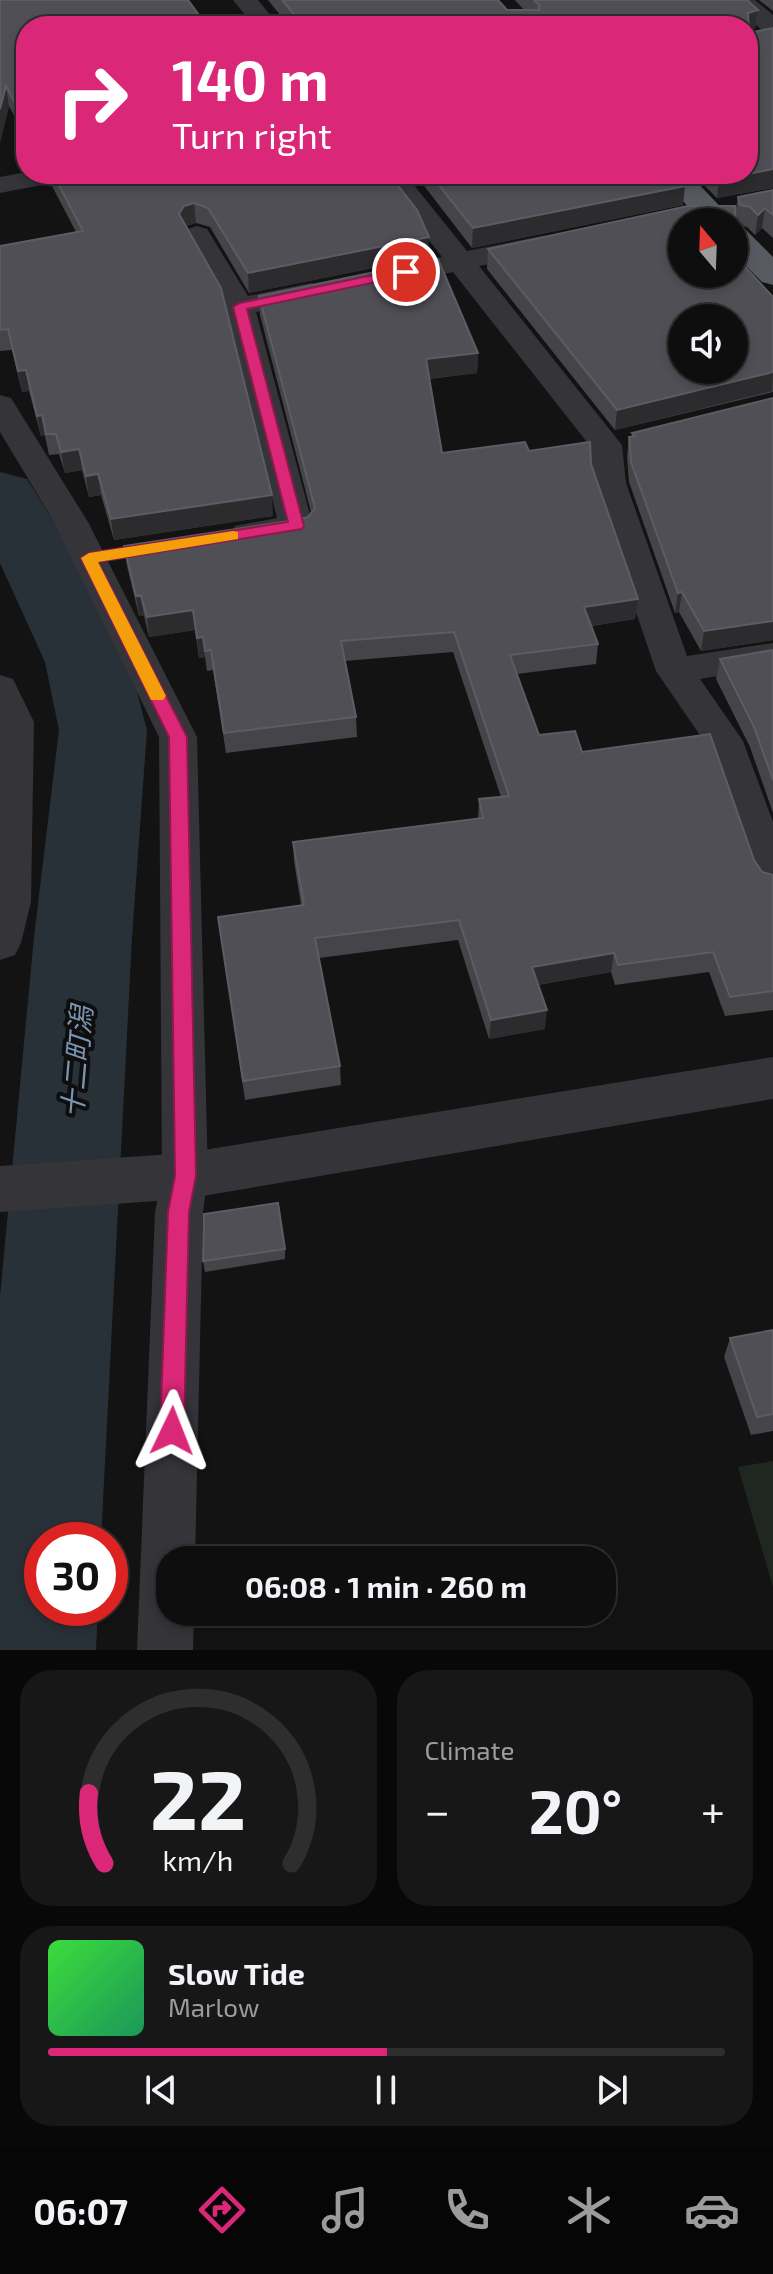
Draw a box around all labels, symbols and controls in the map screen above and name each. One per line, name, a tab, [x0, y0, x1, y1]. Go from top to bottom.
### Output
text: 140 m	[172, 45, 329, 112]
icon: right	[40, 48, 144, 152]
text: Turn right	[172, 113, 332, 156]
north arrow	[668, 208, 748, 288]
map controls	[668, 208, 748, 384]
pin	[372, 238, 440, 306]
icon: arrive	[384, 250, 428, 294]
button: sound	[668, 304, 748, 384]
water label: 十二町潟	[54, 1002, 98, 1119]
position arrow	[130, 1389, 214, 1473]
speed limit sign: 30	[24, 1522, 128, 1626]
text: 06:08 · 1 min · 260 m	[245, 1568, 527, 1604]
text: Climate	[425, 1734, 514, 1765]
text: 22	[150, 1747, 247, 1847]
text: 20°	[529, 1774, 622, 1846]
text: −	[425, 1783, 450, 1836]
text: +	[701, 1783, 725, 1836]
text: km/h	[163, 1842, 234, 1877]
text: Slow Tide	[168, 1955, 305, 1991]
text: Marlow	[168, 1991, 259, 2022]
icon: previous	[139, 2068, 183, 2112]
icon: pause	[364, 2068, 408, 2112]
icon: next	[590, 2068, 634, 2112]
icon: directions	[194, 2182, 250, 2238]
icon: music	[317, 2182, 373, 2238]
icon: phone	[439, 2182, 495, 2238]
icon: climate	[561, 2182, 617, 2238]
icon: car	[684, 2182, 740, 2238]
text: 06:07	[33, 2189, 128, 2232]

